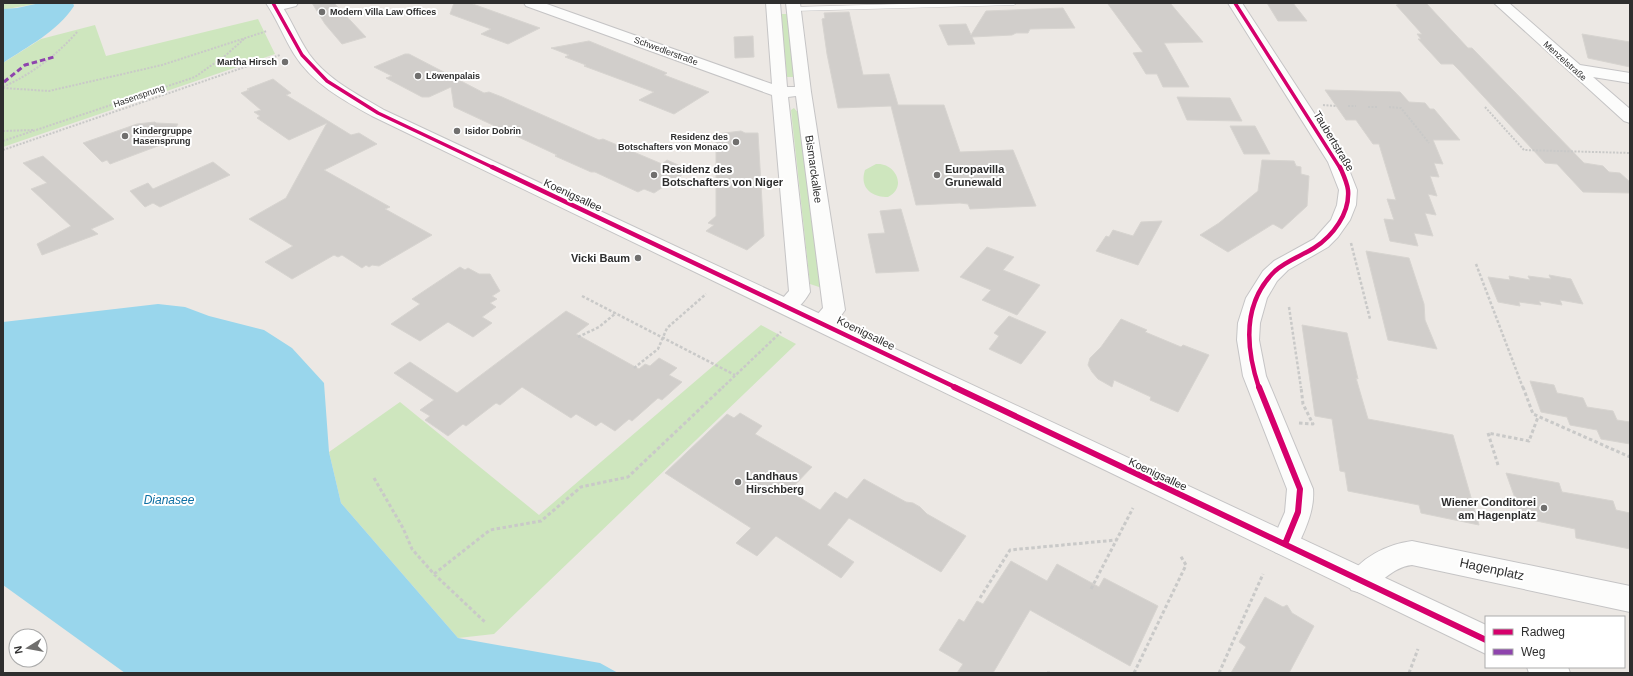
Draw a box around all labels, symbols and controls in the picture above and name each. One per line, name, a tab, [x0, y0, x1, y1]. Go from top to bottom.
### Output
marker: Modern Villa Law Offices	[317, 7, 327, 17]
place label: Modern Villa Law Offices	[330, 7, 436, 17]
street label: Schwedlerstraße	[633, 35, 699, 67]
street label: Menzelstraße	[1541, 39, 1589, 83]
place label: Martha Hirsch	[217, 57, 277, 67]
marker: Martha Hirsch	[280, 57, 290, 67]
marker: Löwenpalais	[413, 71, 423, 81]
place label: Löwenpalais	[426, 71, 480, 81]
street label: Hasensprung	[112, 83, 166, 109]
street label: Taubertstraße	[1311, 109, 1357, 173]
place label: Kindergruppe Hasensprung	[133, 126, 192, 146]
marker: Isidor Dobrin	[452, 126, 462, 136]
place label: Isidor Dobrin	[465, 126, 521, 136]
marker: Kindergruppe Hasensprung	[120, 131, 130, 141]
place label: Residenz des Botschafters von Monaco	[618, 132, 728, 152]
street label: Bismarckallee	[803, 134, 825, 204]
marker: Residenz des Botschafters von Monaco	[731, 137, 741, 147]
place label: Residenz des Botschafters von Niger	[662, 163, 784, 188]
place label: Europavilla Grunewald	[945, 163, 1005, 188]
marker: Residenz des Botschafters von Niger	[649, 170, 659, 180]
marker: Europavilla Grunewald	[932, 170, 942, 180]
street label: Koenigsallee	[542, 176, 604, 214]
place label: Vicki Baum	[571, 252, 630, 264]
marker: Vicki Baum	[633, 253, 643, 263]
street label: Koenigsallee	[835, 314, 897, 352]
street label: Koenigsallee	[1127, 455, 1189, 493]
place label: Landhaus Hirschberg	[746, 470, 804, 495]
marker: Landhaus Hirschberg	[733, 477, 743, 487]
water label: Dianasee	[144, 493, 195, 507]
place label: Wiener Conditorei am Hagenplatz	[1441, 496, 1536, 521]
marker: Wiener Conditorei am Hagenplatz	[1539, 503, 1549, 513]
street label: Hagenplatz	[1458, 555, 1526, 583]
legend	[1485, 616, 1625, 668]
text: Radweg	[1521, 625, 1565, 639]
north arrow	[8, 628, 48, 668]
text: N	[12, 645, 25, 655]
text: Weg	[1521, 645, 1545, 659]

